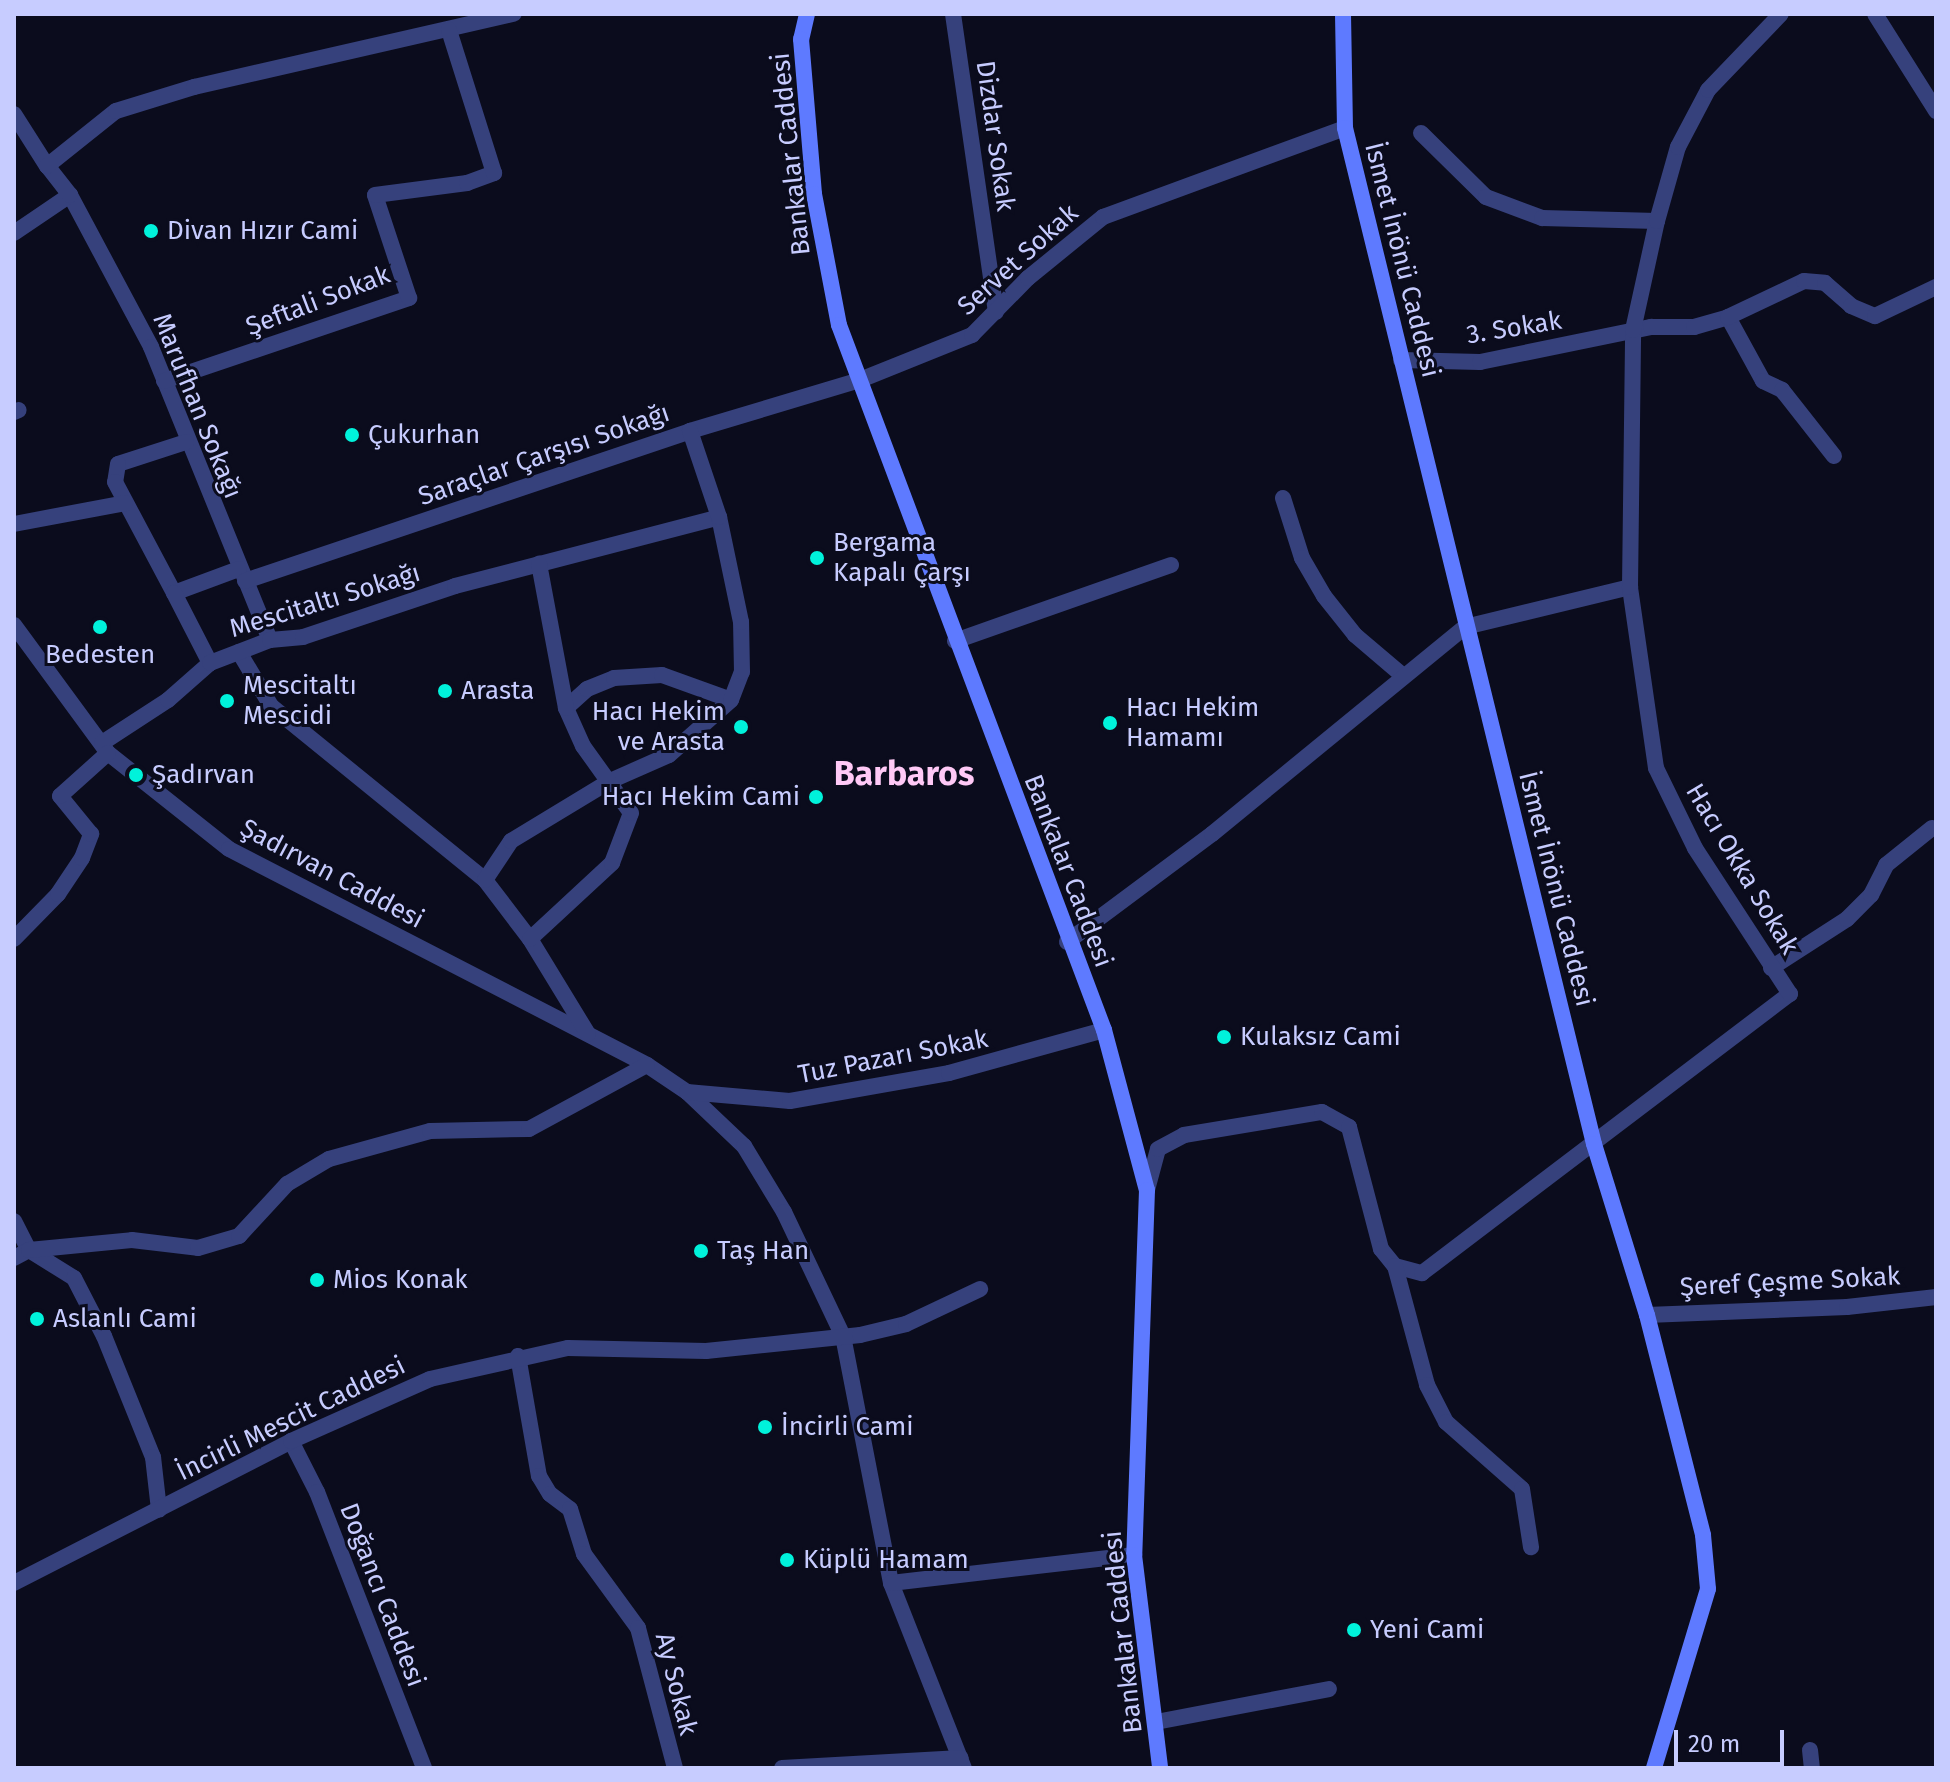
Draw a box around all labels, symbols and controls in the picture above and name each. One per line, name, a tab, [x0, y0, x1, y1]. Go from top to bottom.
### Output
street label: Bankalar Caddesi	[765, 51, 817, 257]
street label: Dizdar Sokak	[969, 59, 1021, 213]
street label: İsmet İnönü Caddesi	[1358, 139, 1446, 381]
street label: Servet Sokak	[951, 198, 1085, 322]
place label: Divan Hızır Cami	[167, 215, 358, 247]
marker: Divan Hızır Cami	[142, 222, 160, 240]
street label: Şeftali Sokak	[242, 259, 394, 343]
street label: 3. Sokak	[1464, 305, 1564, 351]
street label: Marufhan Sokağı	[146, 309, 248, 503]
street label: Saraçlar Çarşısı Sokağı	[414, 397, 674, 513]
place label: Çukurhan	[368, 419, 480, 451]
marker: Çukurhan	[343, 426, 361, 444]
place label: Bergama Kapalı Çarşı	[833, 527, 971, 588]
marker: Bergama Kapalı Çarşı	[808, 549, 826, 567]
street label: Mescitaltı Sokağı	[226, 557, 424, 645]
marker: Bedesten	[91, 618, 109, 636]
place label: Bedesten	[45, 639, 155, 671]
place label: Mescitaltı Mescidi	[243, 670, 357, 732]
place label: Arasta	[461, 675, 534, 707]
marker: Arasta	[436, 682, 454, 700]
marker: Mescitaltı Mescidi	[218, 692, 236, 710]
place label: Hacı Hekim Hamamı	[1126, 692, 1259, 754]
place label: Hacı Hekim ve Arasta	[592, 696, 725, 758]
marker: Hacı Hekim Hamamı	[1101, 714, 1119, 732]
marker: Hacı Hekim ve Arasta	[732, 718, 750, 736]
district label: Barbaros	[834, 754, 974, 794]
place label: Şadırvan	[152, 759, 255, 791]
marker: Şadırvan	[127, 766, 145, 784]
street label: İsmet İnönü Caddesi	[1512, 768, 1600, 1010]
street label: Bankalar Caddesi	[1017, 770, 1119, 972]
street label: Hacı Okka Sokak	[1679, 778, 1805, 960]
place label: Hacı Hekim Cami	[602, 781, 800, 813]
marker: Hacı Hekim Cami	[807, 788, 825, 806]
street label: Şadırvan Caddesi	[235, 813, 429, 935]
place label: Kulaksız Cami	[1240, 1021, 1401, 1053]
street label: Tuz Pazarı Sokak	[795, 1023, 991, 1091]
marker: Kulaksız Cami	[1215, 1028, 1233, 1046]
place label: Taş Han	[717, 1235, 809, 1267]
marker: Taş Han	[692, 1242, 710, 1260]
street label: Şeref Çeşme Sokak	[1679, 1261, 1901, 1303]
place label: Mios Konak	[333, 1264, 468, 1296]
marker: Mios Konak	[308, 1271, 326, 1289]
place label: Aslanlı Cami	[53, 1303, 197, 1335]
marker: Aslanlı Cami	[28, 1310, 46, 1328]
street label: İncirli Mescit Caddesi	[172, 1350, 410, 1488]
place label: İncirli Cami	[781, 1411, 914, 1443]
marker: İncirli Cami	[756, 1418, 774, 1436]
street label: Doğancı Caddesi	[333, 1499, 431, 1691]
street label: Bankalar Caddesi	[1097, 1529, 1149, 1735]
place label: Küplü Hamam	[803, 1544, 969, 1576]
marker: Küplü Hamam	[778, 1551, 796, 1569]
place label: Yeni Cami	[1370, 1614, 1484, 1646]
marker: Yeni Cami	[1345, 1621, 1363, 1639]
street label: Ay Sokak	[648, 1630, 704, 1738]
scale bar	[1678, 1714, 1788, 1764]
text: 20 m	[1688, 1730, 1740, 1758]

